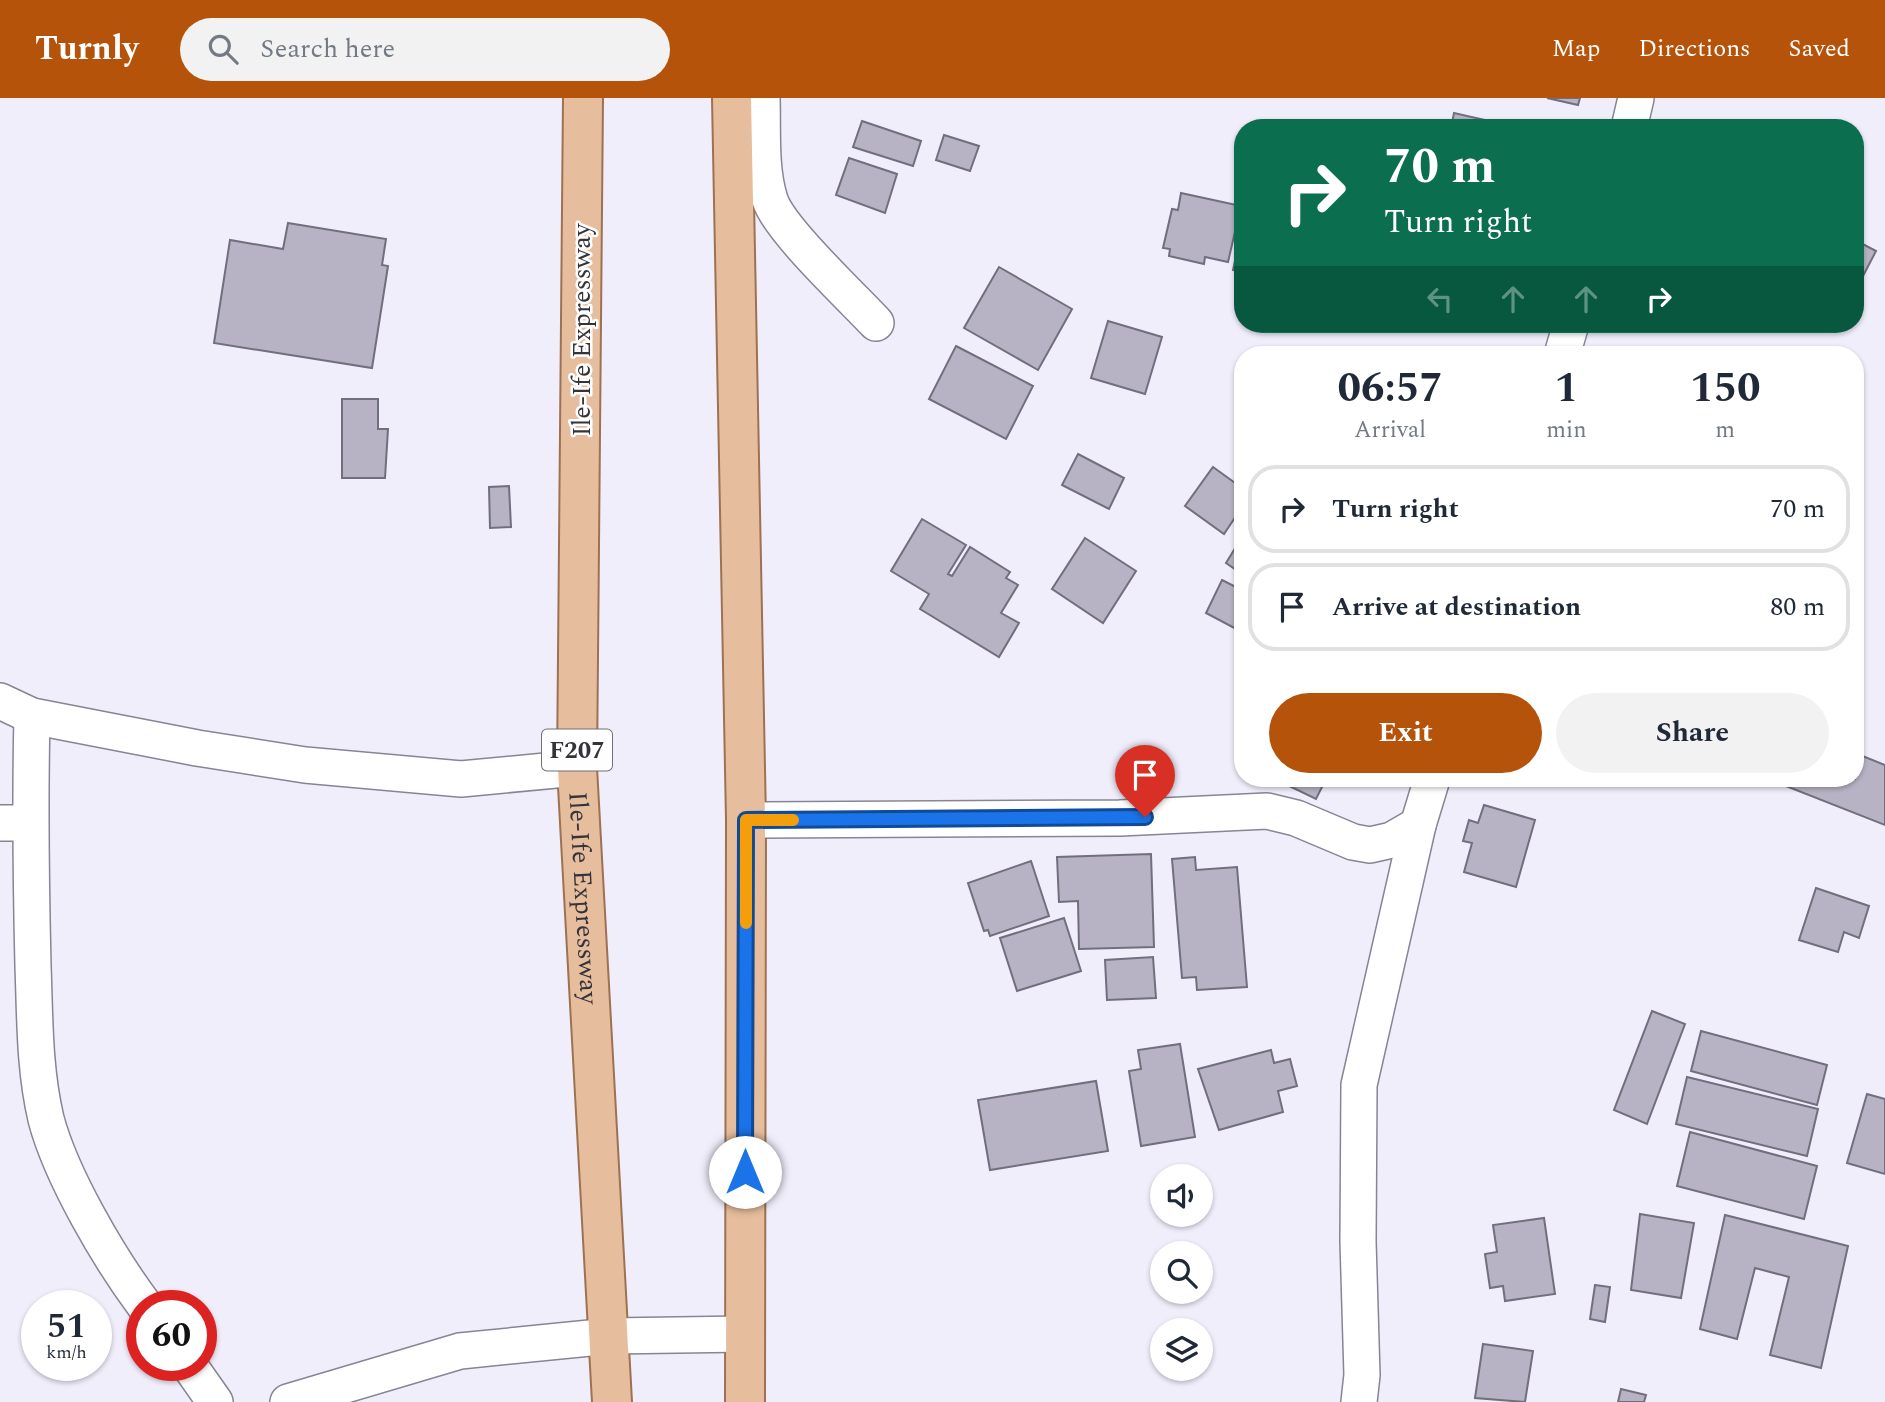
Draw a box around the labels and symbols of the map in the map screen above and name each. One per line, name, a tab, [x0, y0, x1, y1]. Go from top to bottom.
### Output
street label: Ile-Ife Expressway	[562, 222, 602, 436]
road number: F207	[542, 730, 612, 770]
pin	[1115, 745, 1175, 817]
street label: Ile-Ife Expressway	[557, 790, 609, 1007]
position arrow	[708, 1135, 782, 1209]
speed limit sign: 60	[126, 1290, 217, 1381]

